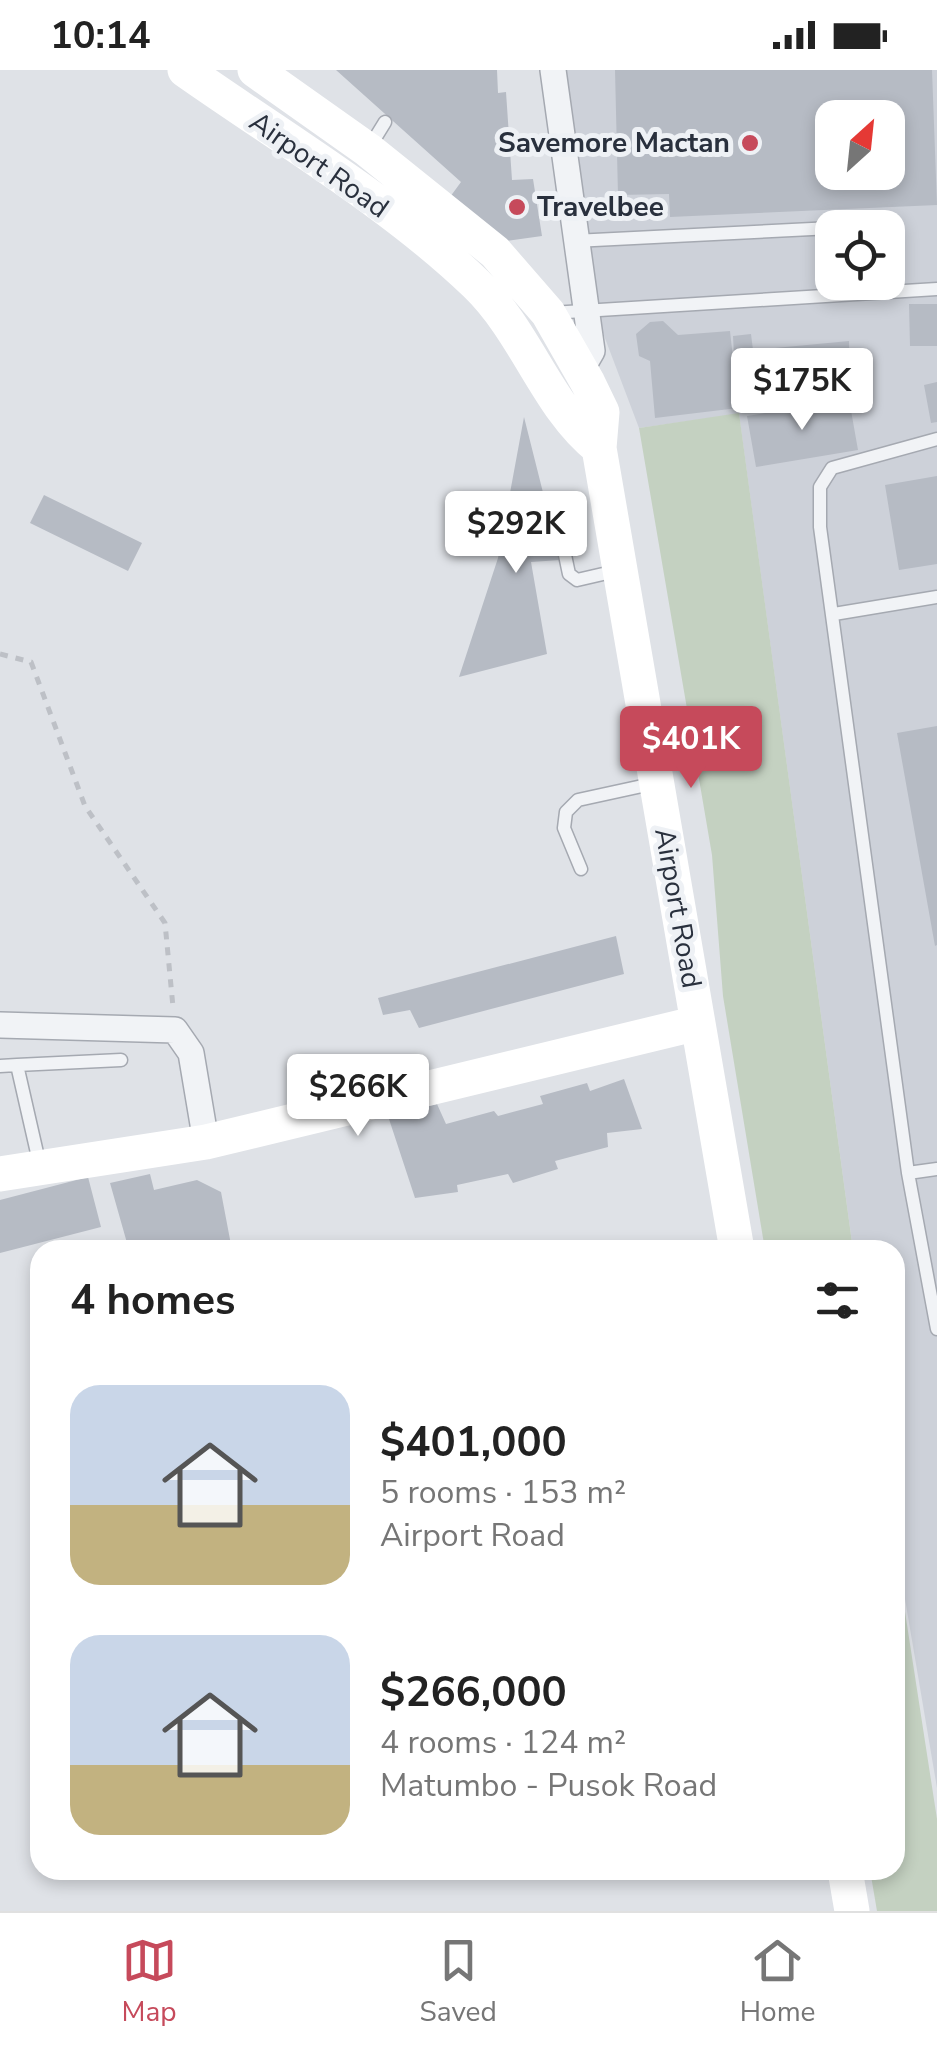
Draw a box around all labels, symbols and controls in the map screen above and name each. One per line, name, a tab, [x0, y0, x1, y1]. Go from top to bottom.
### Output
text: 10:14	[50, 10, 151, 61]
north arrow	[815, 100, 905, 190]
map controls	[815, 100, 905, 300]
street label: Airport Road	[242, 103, 396, 227]
place label: Savemore Mactan	[498, 124, 730, 162]
marker: Savemore Mactan	[739, 132, 761, 154]
place label: Travelbee	[537, 188, 664, 226]
marker: Travelbee	[506, 196, 528, 218]
button: locate	[815, 210, 905, 300]
pin: $175K	[732, 348, 872, 433]
text: $175K	[753, 359, 851, 402]
pin: $292K	[446, 491, 586, 576]
text: $292K	[467, 502, 565, 545]
pin: $401K	[621, 706, 761, 791]
text: $401K	[642, 717, 740, 760]
street label: Airport Road	[645, 825, 711, 991]
pin: $266K	[288, 1054, 428, 1139]
text: $266K	[309, 1065, 407, 1108]
text: 4 homes	[70, 1272, 235, 1329]
icon: filters	[810, 1273, 865, 1328]
text: $401,000	[380, 1414, 567, 1471]
icon: home	[150, 1425, 270, 1545]
text: 5 rooms · 153 m²	[380, 1471, 626, 1514]
text: Airport Road	[380, 1514, 565, 1557]
text: $266,000	[380, 1664, 567, 1721]
icon: home	[150, 1675, 270, 1795]
text: 4 rooms · 124 m²	[380, 1721, 626, 1764]
text: Matumbo - Pusok Road	[380, 1764, 717, 1807]
tab: Map	[121, 1933, 177, 2031]
tab: Saved	[419, 1933, 497, 2031]
tab: Home	[740, 1933, 816, 2031]

